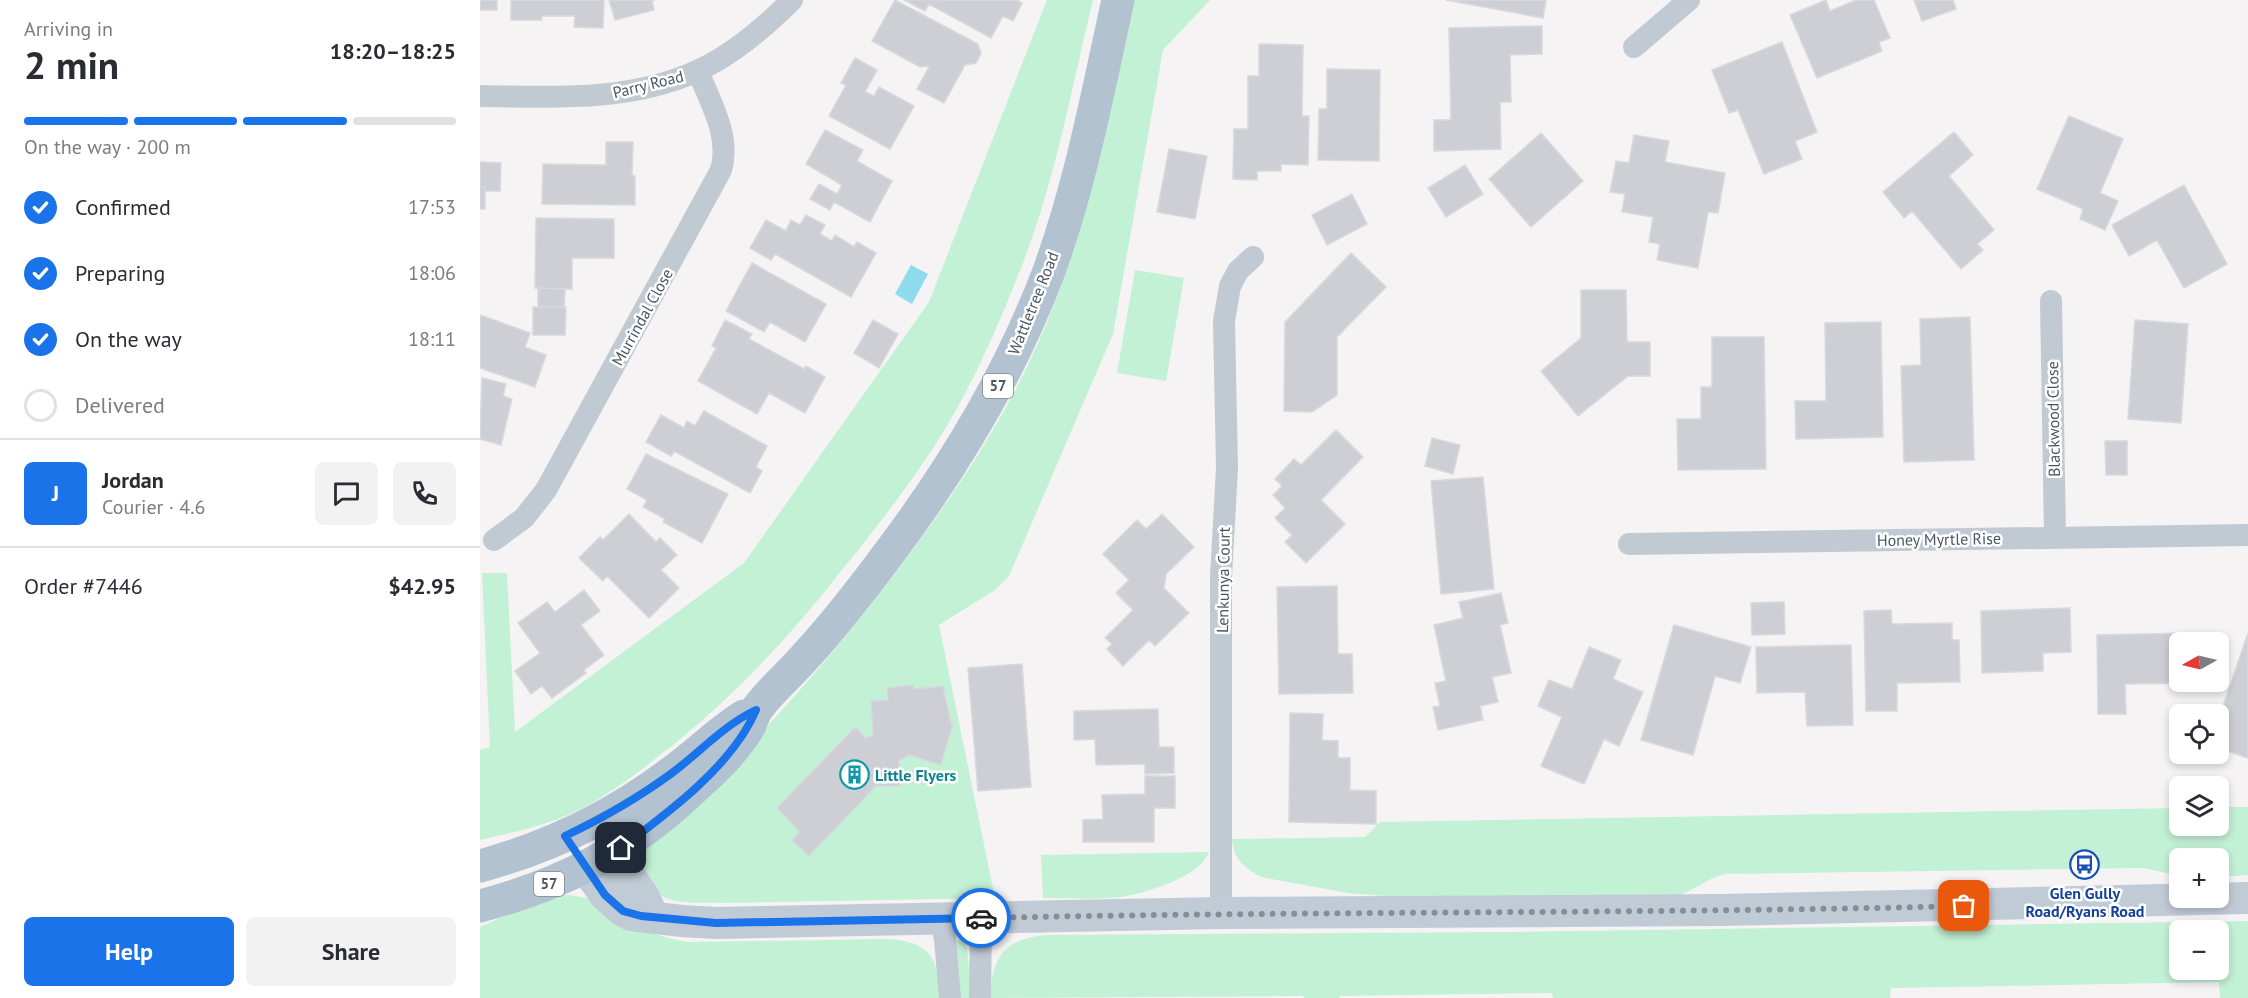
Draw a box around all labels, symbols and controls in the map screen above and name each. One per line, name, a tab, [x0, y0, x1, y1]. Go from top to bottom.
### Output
text: Arriving in	[24, 16, 113, 42]
text: 18:20–18:25	[330, 37, 456, 65]
text: 2 min	[24, 39, 119, 90]
street label: Parry Road	[611, 66, 685, 102]
text: On the way · 200 m	[24, 134, 191, 160]
icon: check	[24, 191, 57, 224]
text: Confirmed	[75, 193, 171, 221]
text: 17:53	[408, 194, 456, 220]
street label: Wattletree Road	[1003, 249, 1063, 357]
icon: check	[24, 257, 57, 290]
text: Preparing	[75, 259, 165, 287]
text: 18:06	[408, 260, 456, 286]
street label: Murrindal Close	[607, 265, 677, 369]
icon: check	[24, 323, 57, 356]
text: On the way	[75, 325, 182, 353]
text: 18:11	[408, 326, 456, 352]
street label: Blackwood Close	[2042, 361, 2064, 477]
road number: 57	[983, 374, 1013, 398]
text: Delivered	[75, 391, 165, 419]
button: chat	[315, 462, 378, 525]
button: phone	[393, 462, 456, 525]
text: Jordan	[102, 466, 164, 494]
text: J	[52, 479, 59, 507]
text: Courier · 4.6	[102, 494, 205, 520]
street label: Lenkunya Court	[1212, 526, 1234, 633]
street label: Honey Myrtle Rise	[1877, 528, 2001, 550]
text: Order #7446	[24, 572, 143, 600]
text: $42.95	[388, 572, 456, 600]
north arrow	[2169, 632, 2229, 692]
map controls	[2169, 632, 2229, 980]
button: locate	[2169, 704, 2229, 764]
building icon: Little Flyers	[838, 759, 870, 791]
place label: Little Flyers	[875, 765, 957, 785]
button: layers	[2169, 776, 2229, 836]
pin	[595, 822, 646, 873]
icon: home	[604, 831, 637, 864]
button: +	[2169, 848, 2229, 908]
bus stop icon: Glen Gully Road/Ryans Road	[2069, 849, 2101, 881]
road number: 57	[534, 872, 564, 896]
pin	[1938, 880, 1989, 931]
place label: Glen Gully Road/Ryans Road	[2026, 883, 2144, 921]
courier	[951, 888, 1011, 948]
icon: bag	[1947, 889, 1980, 922]
icon: car	[965, 902, 998, 935]
button: Help	[24, 917, 234, 986]
button: Share	[246, 917, 456, 986]
button: −	[2169, 920, 2229, 980]

